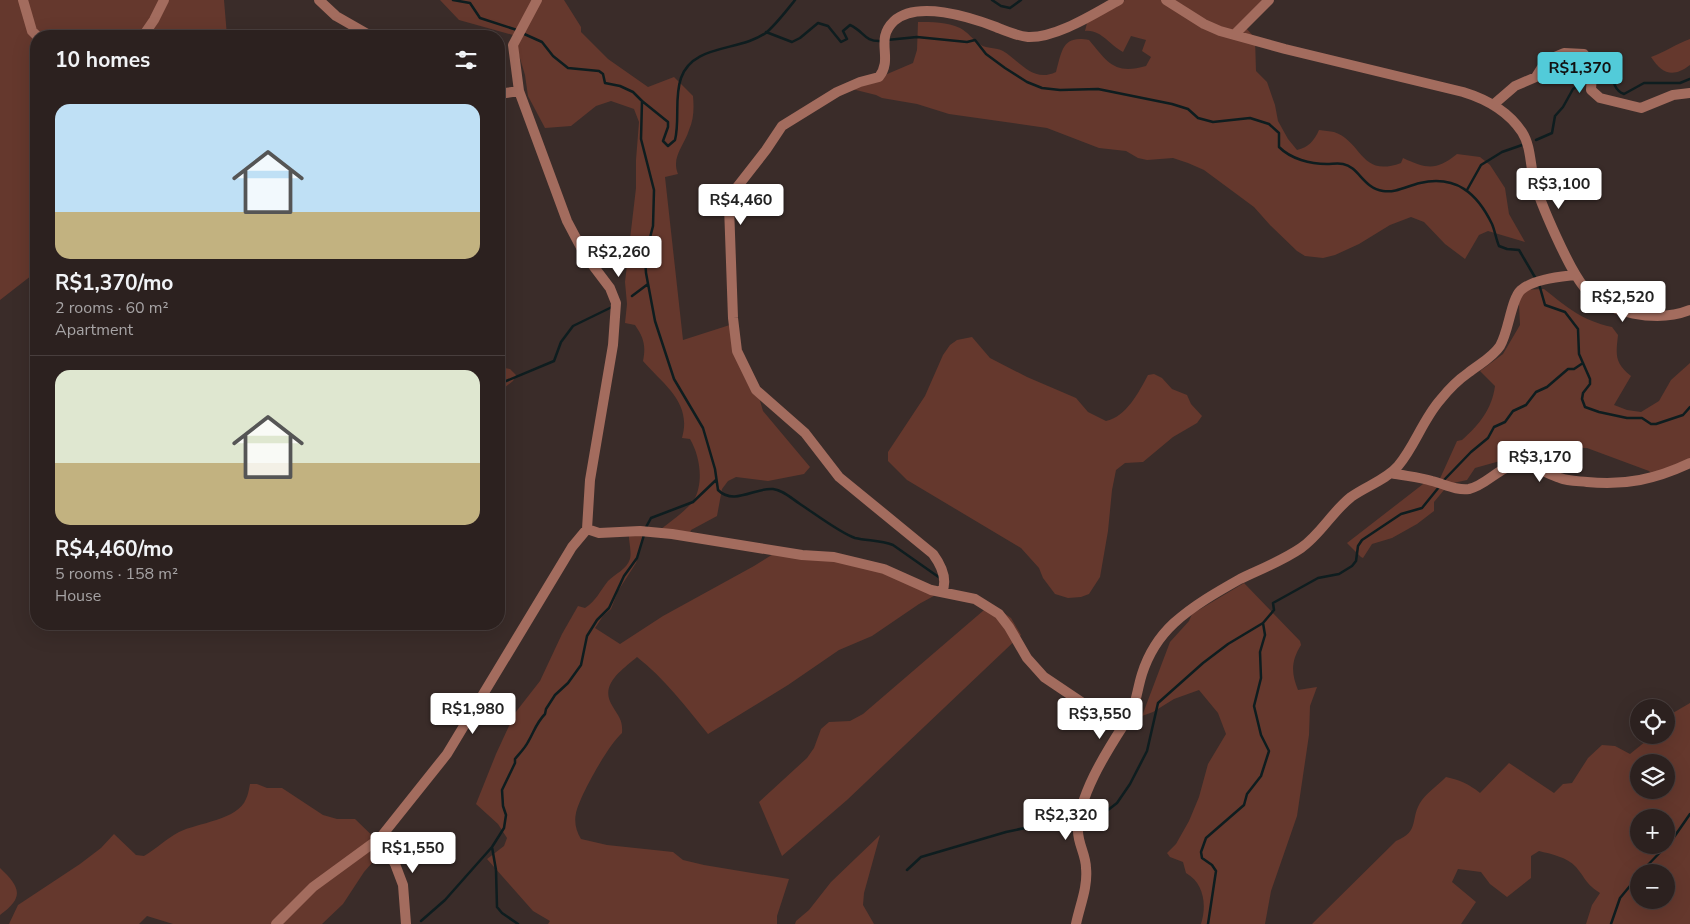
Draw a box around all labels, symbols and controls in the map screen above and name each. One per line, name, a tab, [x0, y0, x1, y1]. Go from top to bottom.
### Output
text: 10 homes	[55, 46, 150, 74]
icon: filters	[452, 46, 480, 74]
pin: R$1,370	[1534, 52, 1626, 94]
text: R$1,370	[1549, 57, 1611, 79]
icon: home	[223, 137, 313, 227]
pin: R$3,100	[1513, 168, 1605, 210]
text: R$3,100	[1528, 173, 1590, 195]
pin: R$4,460	[695, 184, 787, 226]
text: R$4,460	[710, 189, 772, 211]
pin: R$2,260	[573, 236, 665, 278]
text: R$2,260	[588, 241, 650, 263]
text: R$1,370/mo	[55, 269, 173, 297]
pin: R$2,520	[1577, 280, 1669, 323]
text: R$2,520	[1592, 286, 1654, 308]
text: 2 rooms · 60 m²	[55, 297, 168, 319]
text: Apartment	[55, 319, 133, 341]
icon: home	[223, 402, 313, 492]
pin: R$3,170	[1494, 440, 1586, 483]
text: R$3,170	[1509, 446, 1571, 468]
text: R$4,460/mo	[55, 535, 173, 563]
text: 5 rooms · 158 m²	[55, 563, 178, 585]
text: House	[55, 585, 101, 607]
pin: R$1,980	[427, 692, 519, 735]
text: R$1,980	[442, 698, 504, 720]
pin: R$3,550	[1054, 698, 1146, 740]
map controls	[1630, 699, 1675, 909]
button: locate	[1630, 699, 1675, 744]
text: R$3,550	[1069, 703, 1131, 725]
button: layers	[1630, 754, 1675, 799]
pin: R$2,320	[1020, 798, 1112, 841]
text: R$2,320	[1035, 804, 1097, 826]
button: +	[1630, 809, 1675, 854]
pin: R$1,550	[367, 832, 459, 874]
text: R$1,550	[382, 837, 444, 859]
button: −	[1630, 864, 1675, 909]

